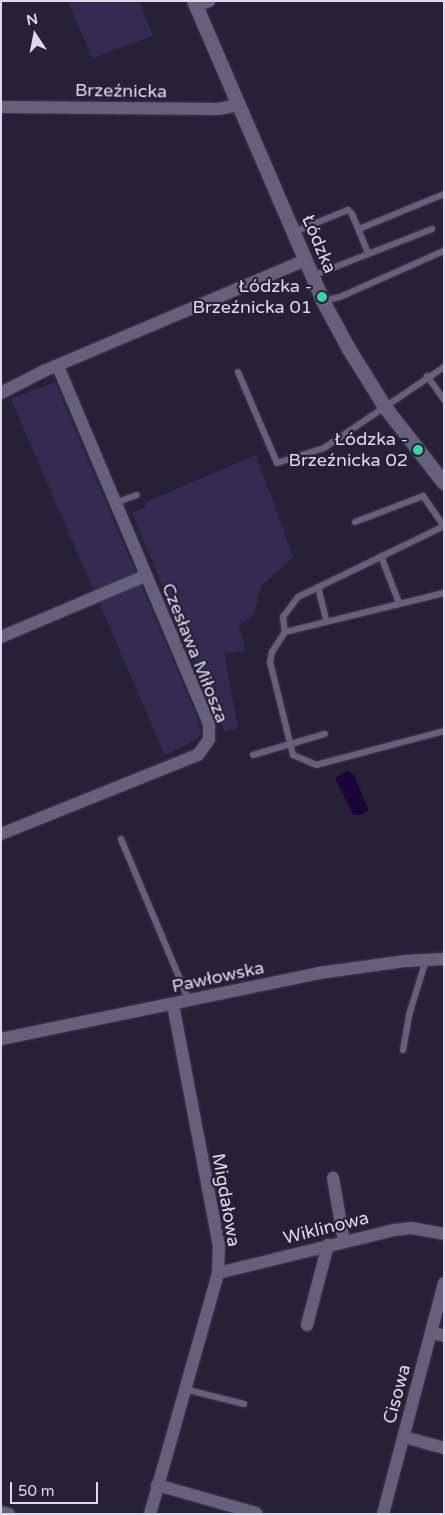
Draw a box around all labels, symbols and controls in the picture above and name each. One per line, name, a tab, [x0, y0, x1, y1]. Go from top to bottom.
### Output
north arrow	[10, 10, 60, 60]
text: N	[25, 10, 39, 29]
street label: Brzeźnicka	[75, 79, 167, 103]
street label: Łódzka	[297, 211, 341, 277]
place label: Łódzka - Brzeźnicka 01	[193, 276, 312, 318]
marker: Łódzka - Brzeźnicka 01	[316, 291, 328, 303]
place label: Łódzka - Brzeźnicka 02	[289, 429, 408, 472]
marker: Łódzka - Brzeźnicka 02	[412, 444, 424, 456]
street label: Czesława Miłosza	[157, 580, 233, 726]
street label: Pawłowska	[170, 957, 266, 997]
street label: Migdałowa	[207, 1152, 245, 1248]
street label: Wiklinowa	[281, 1207, 371, 1249]
street label: Cisowa	[379, 1362, 415, 1426]
scale bar	[12, 1472, 100, 1504]
text: 50 m	[18, 1482, 55, 1500]

